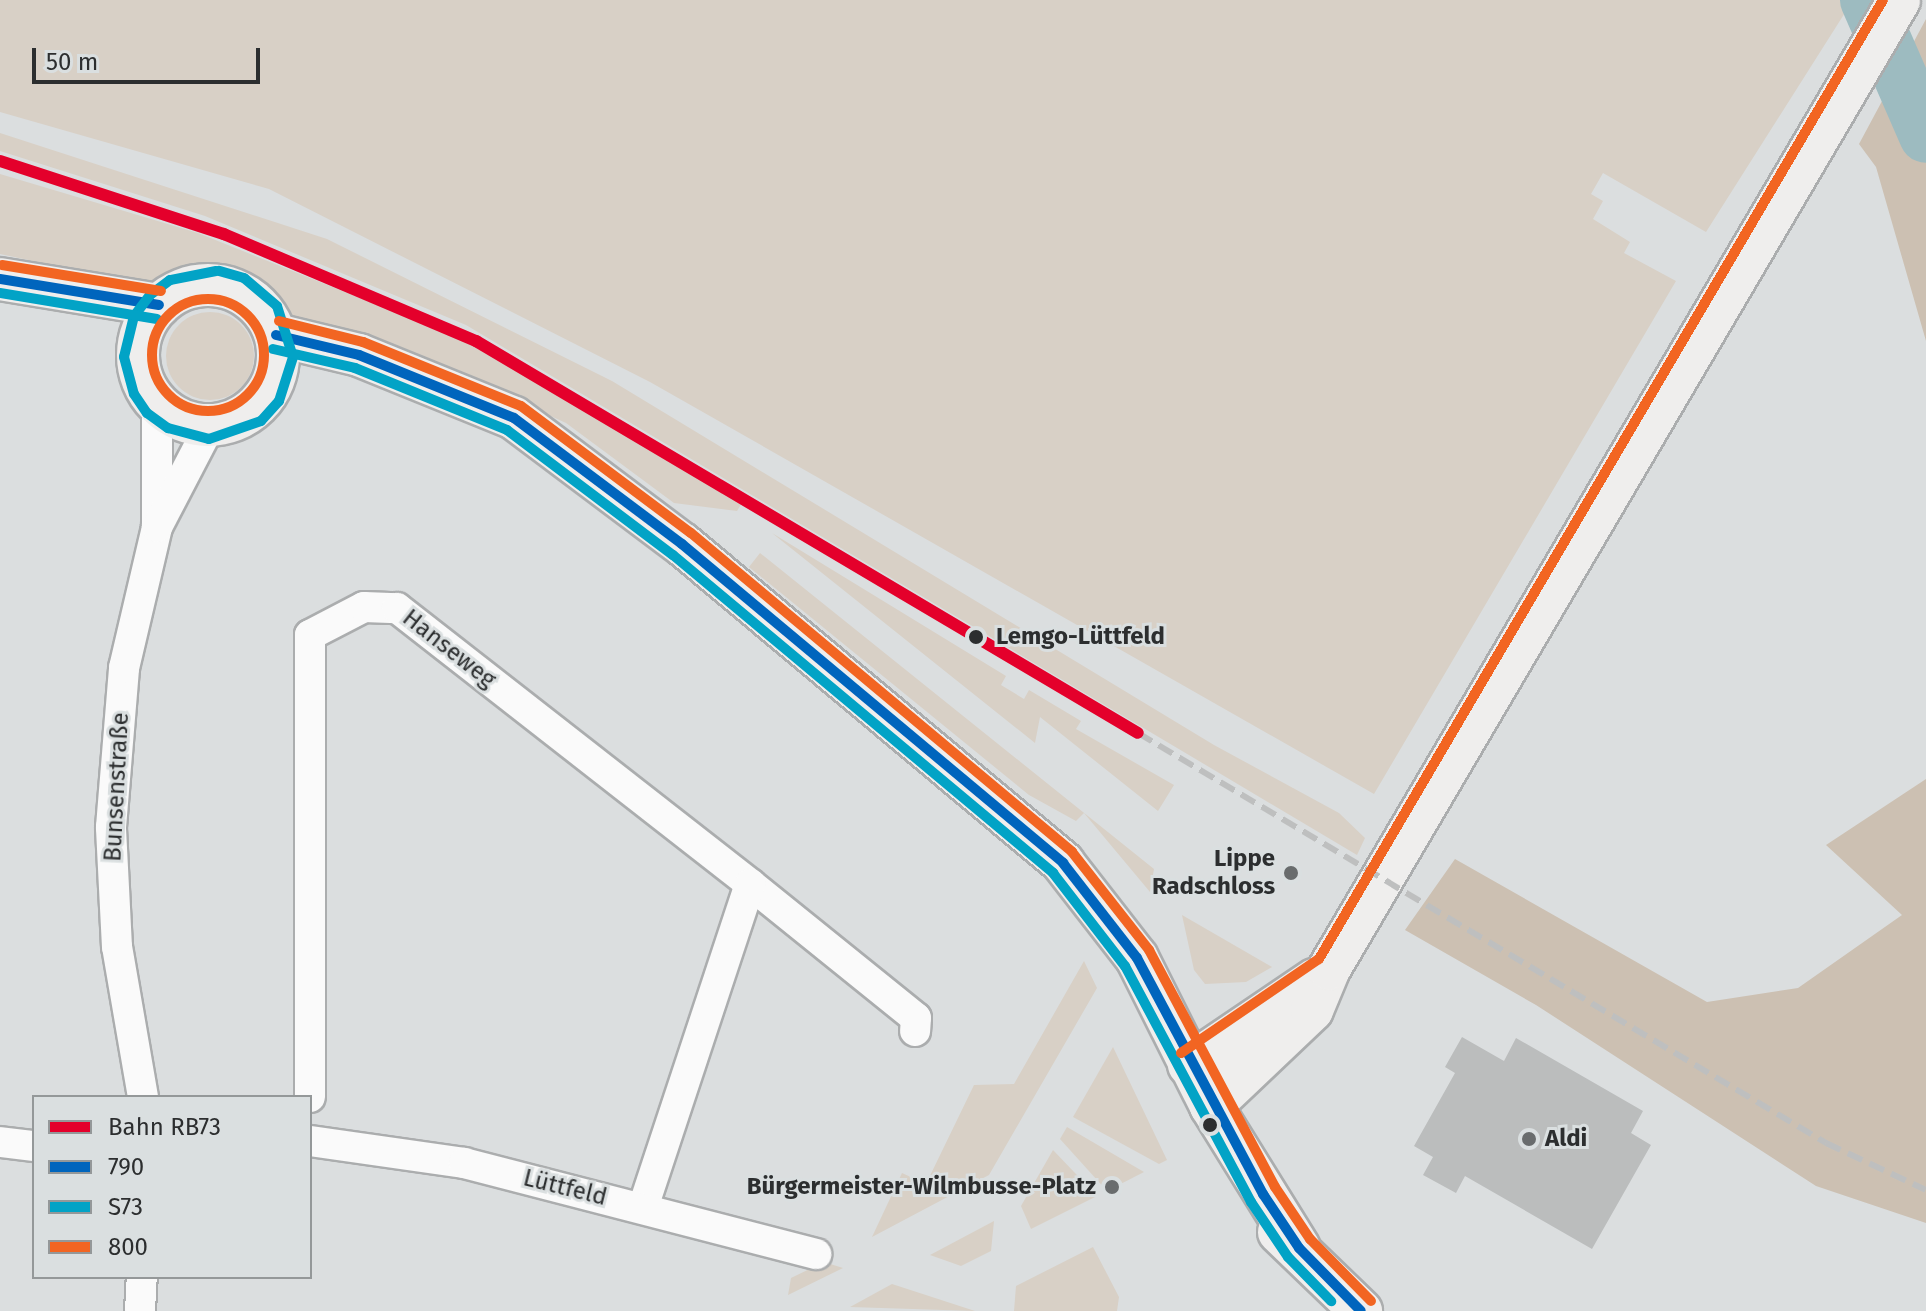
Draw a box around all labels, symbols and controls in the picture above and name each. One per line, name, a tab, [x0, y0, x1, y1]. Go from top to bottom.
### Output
scale bar	[36, 32, 264, 82]
text: 50 m	[46, 48, 98, 76]
street label: Hanseweg	[397, 604, 501, 694]
place label: Lemgo-Lüttfeld	[996, 623, 1165, 651]
marker: Lemgo-Lüttfeld	[963, 624, 989, 650]
street label: Bunsenstraße	[99, 712, 135, 862]
place label: Lippe Radschloss	[1152, 845, 1275, 901]
marker: Lippe Radschloss	[1282, 864, 1300, 882]
legend	[32, 1095, 312, 1279]
text: Bahn RB73	[108, 1113, 221, 1141]
unlabelled marker	[1202, 1117, 1218, 1133]
place label: Aldi	[1545, 1125, 1587, 1153]
marker: Aldi	[1520, 1130, 1538, 1148]
text: 790	[108, 1153, 144, 1181]
street label: Lüttfeld	[520, 1164, 610, 1212]
place label: Bürgermeister-Wilmbusse-Platz	[747, 1173, 1096, 1201]
marker: Bürgermeister-Wilmbusse-Platz	[1103, 1178, 1121, 1196]
text: S73	[108, 1193, 143, 1221]
text: 800	[108, 1233, 148, 1261]

